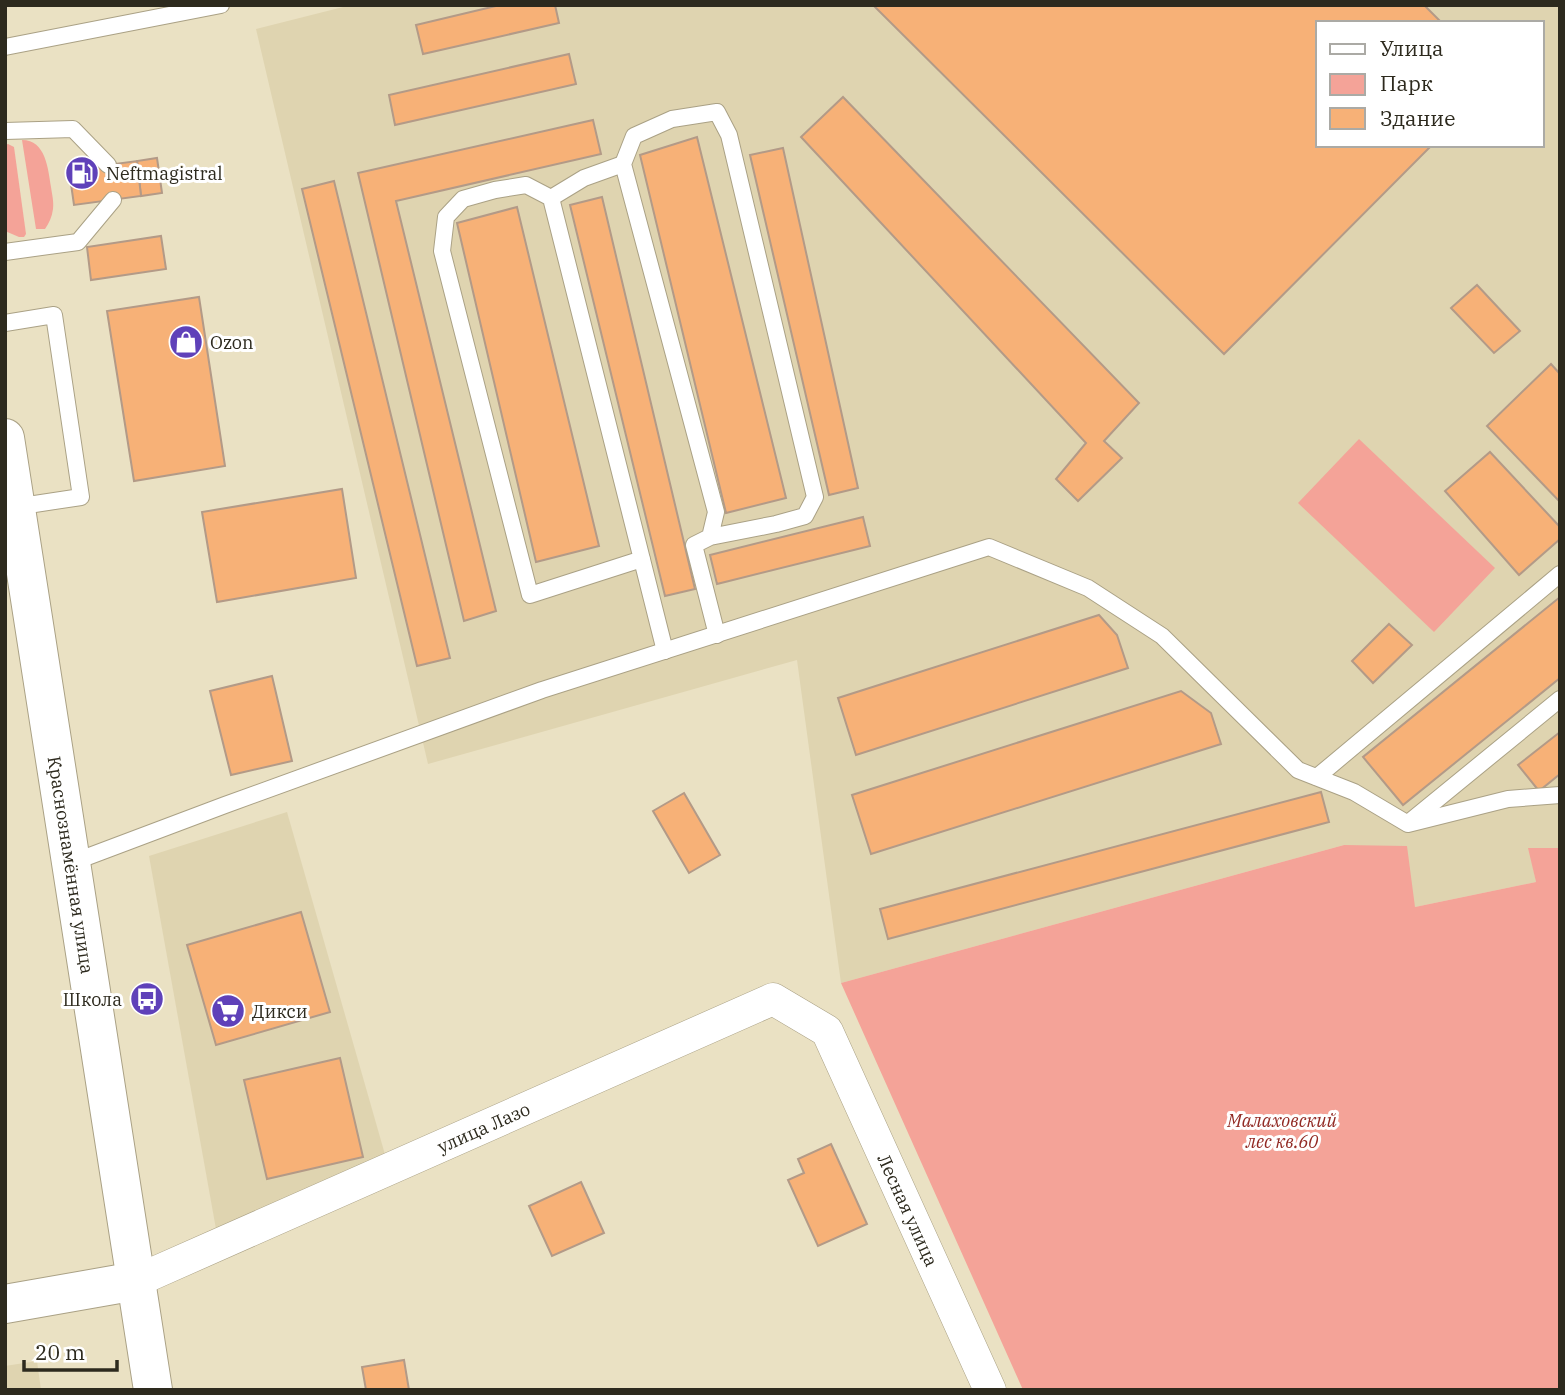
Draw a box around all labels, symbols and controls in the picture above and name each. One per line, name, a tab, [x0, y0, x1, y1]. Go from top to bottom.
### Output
legend	[1316, 21, 1544, 147]
text: Улица	[1380, 34, 1444, 62]
text: Парк	[1380, 69, 1433, 97]
text: Здание	[1380, 104, 1455, 132]
fuel station icon: Neftmagistral	[63, 154, 101, 192]
place label: Neftmagistral	[106, 162, 223, 185]
shop icon: Ozon	[167, 323, 205, 361]
place label: Ozon	[210, 331, 254, 354]
street label: Краснознамённая улица	[43, 754, 100, 976]
bus stop icon: Школа	[128, 980, 166, 1018]
place label: Школа	[63, 988, 122, 1011]
supermarket icon: Дикси	[209, 992, 247, 1030]
place label: Дикси	[252, 1000, 308, 1023]
street label: улица Лазо	[434, 1097, 533, 1158]
park label: Малаховский лес кв.60	[1226, 1109, 1338, 1153]
street label: Лесная улица	[873, 1150, 944, 1270]
scale bar	[24, 1328, 117, 1372]
text: 20 m	[35, 1338, 85, 1366]

